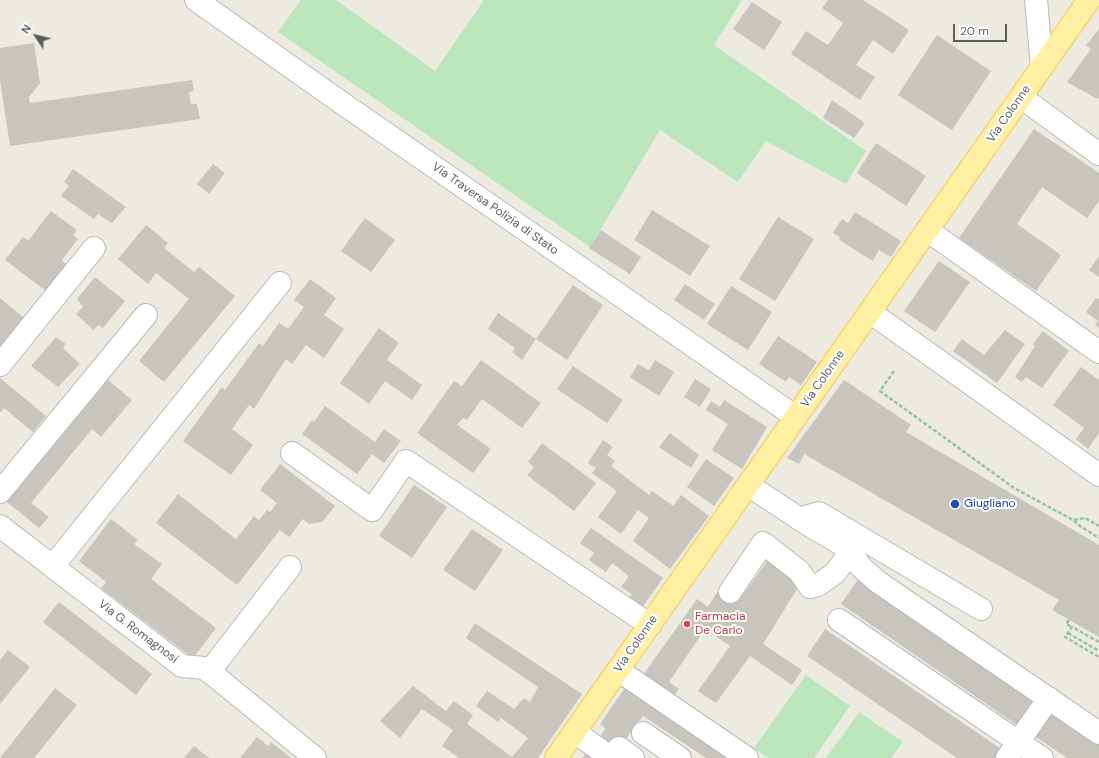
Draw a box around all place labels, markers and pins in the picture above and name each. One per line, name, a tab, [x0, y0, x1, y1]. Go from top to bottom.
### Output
place label: Giugliano	[964, 497, 1016, 511]
marker: Giugliano	[949, 498, 961, 510]
place label: Farmacia De Carlo	[695, 610, 745, 638]
marker: Farmacia De Carlo	[682, 619, 692, 629]

